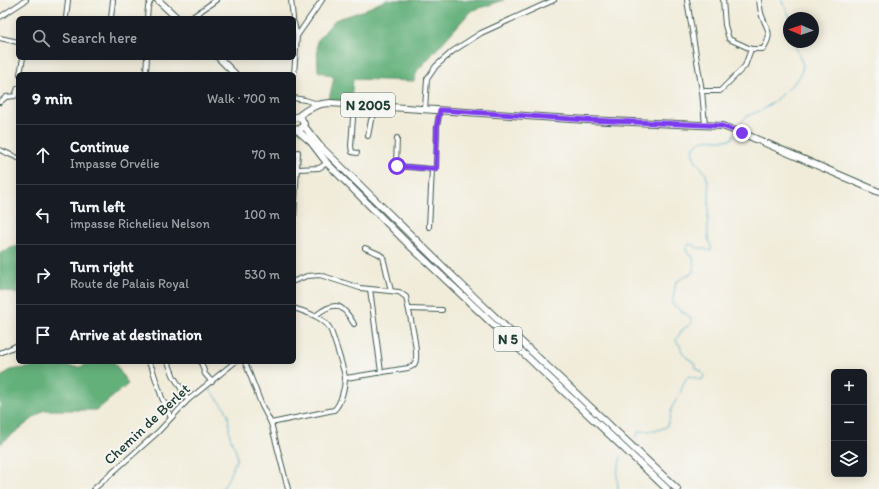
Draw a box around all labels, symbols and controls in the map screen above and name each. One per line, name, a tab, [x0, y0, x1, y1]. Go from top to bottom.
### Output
north arrow	[783, 12, 819, 48]
search box	[16, 16, 296, 60]
icon: search	[30, 27, 52, 49]
text: Search here	[62, 29, 137, 47]
text: 9 min	[32, 88, 72, 108]
text: Walk · 700 m	[207, 91, 280, 106]
road number: N 2005	[341, 93, 395, 117]
route end	[733, 124, 751, 142]
text: Continue	[70, 138, 129, 156]
icon: ahead	[32, 144, 54, 166]
text: 70 m	[252, 147, 280, 162]
text: Impasse Orvélie	[70, 156, 159, 171]
route start	[388, 157, 406, 175]
text: Turn left	[70, 198, 125, 216]
icon: left	[32, 204, 54, 226]
text: 100 m	[244, 207, 280, 222]
text: impasse Richelieu Nelson	[70, 216, 210, 231]
text: Turn right	[70, 258, 134, 276]
icon: right	[32, 264, 54, 286]
text: 530 m	[244, 267, 280, 282]
text: Route de Palais Royal	[70, 276, 189, 291]
icon: arrive	[32, 324, 54, 346]
text: Arrive at destination	[70, 326, 202, 344]
road number: N 5	[494, 327, 522, 351]
map controls	[831, 369, 867, 477]
button: +	[831, 369, 867, 405]
street label: Chemin de Berlet	[100, 379, 194, 468]
button: −	[831, 405, 867, 441]
button: layers	[831, 441, 867, 477]

